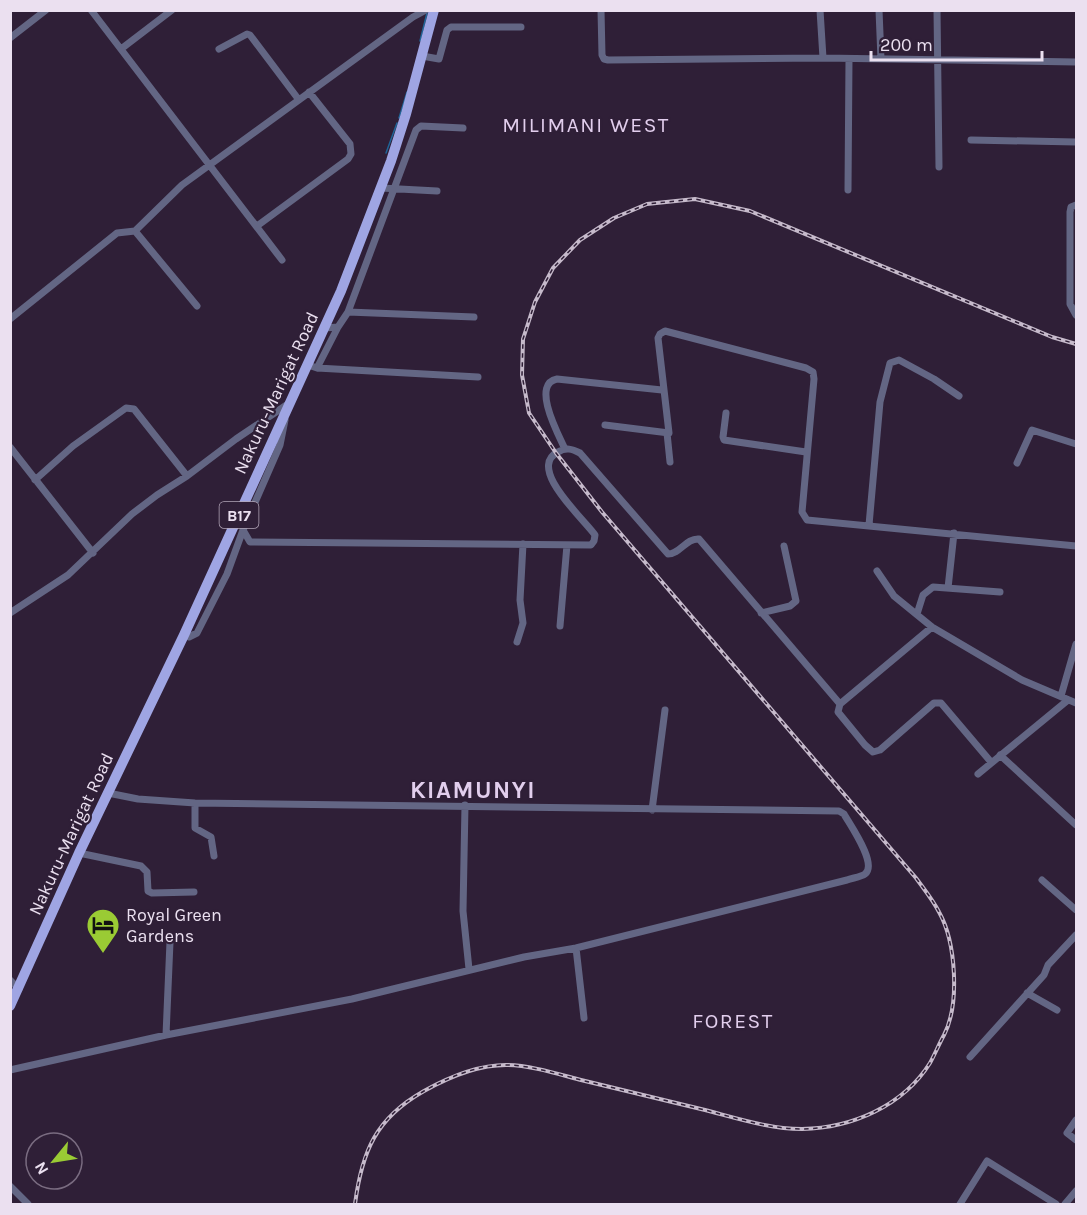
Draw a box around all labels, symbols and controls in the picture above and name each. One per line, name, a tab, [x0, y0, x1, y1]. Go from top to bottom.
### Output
scale bar	[871, 24, 1042, 62]
text: 200 m	[880, 34, 933, 56]
district label: MILIMANI WEST	[502, 113, 670, 137]
street label: Nakuru-Marigat Road	[229, 308, 323, 478]
road number: B17	[220, 502, 258, 528]
street label: Nakuru-Marigat Road	[24, 749, 118, 919]
district label: KIAMUNYI	[410, 776, 536, 804]
place label: Royal Green Gardens	[126, 904, 222, 947]
hotel icon: Royal Green Gardens	[85, 907, 121, 954]
district label: FOREST	[692, 1009, 774, 1033]
north arrow	[24, 1131, 84, 1191]
text: N	[30, 1159, 53, 1178]

